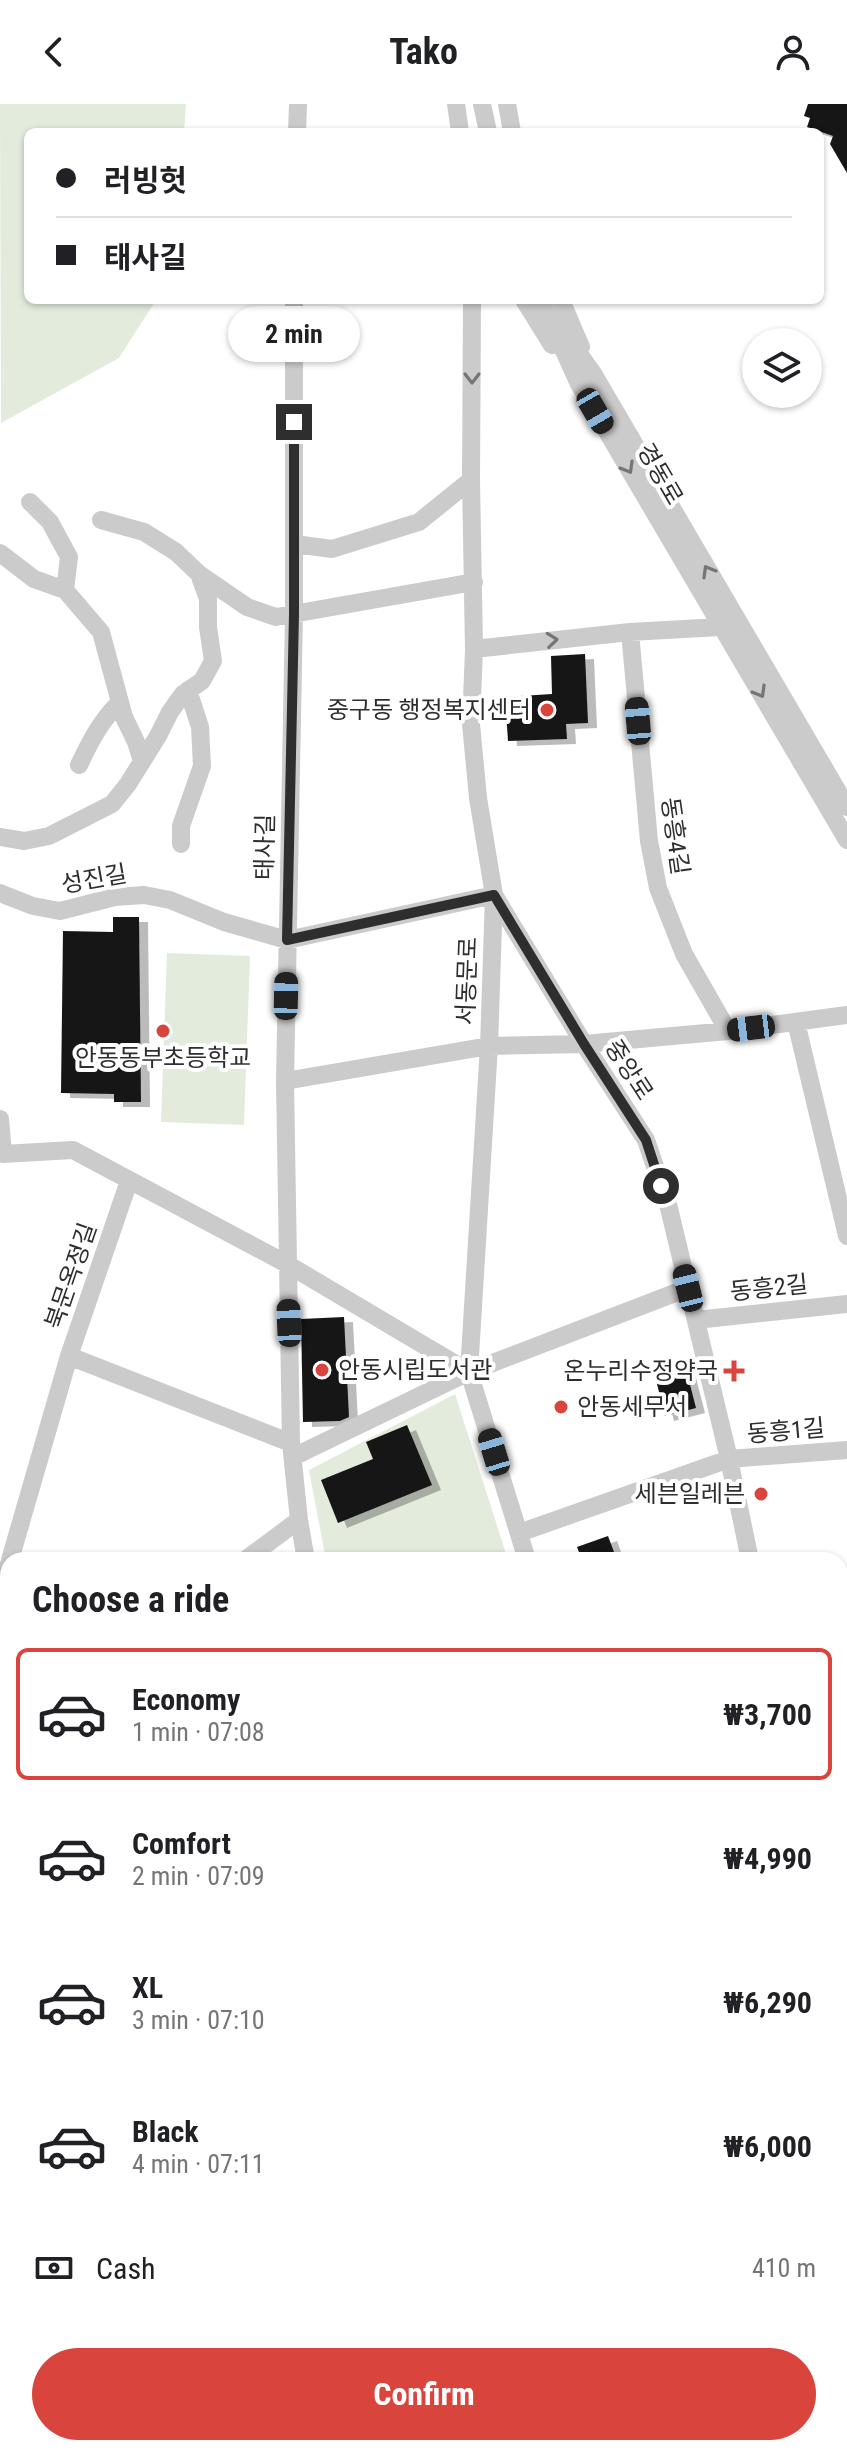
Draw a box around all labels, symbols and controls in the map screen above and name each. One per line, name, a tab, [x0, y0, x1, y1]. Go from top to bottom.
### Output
icon: back	[32, 30, 76, 74]
icon: person	[771, 30, 815, 74]
text: Tako	[389, 31, 458, 73]
text: 러빙헛	[104, 163, 187, 198]
text: 태사길	[104, 240, 187, 275]
callout: 2 min	[228, 306, 360, 362]
text: 2 min	[265, 319, 323, 349]
map controls	[742, 328, 822, 408]
button: layers	[742, 328, 822, 408]
one-way arrow	[463, 372, 481, 385]
car	[573, 384, 617, 438]
route end	[276, 404, 312, 440]
street label: 경동로	[631, 438, 689, 510]
one-way arrow	[619, 459, 634, 474]
one-way arrow	[702, 565, 717, 580]
one-way arrow	[546, 632, 559, 649]
one-way arrow	[751, 683, 766, 698]
place label: 중구동 행정복지센터	[327, 696, 531, 724]
car	[624, 696, 652, 746]
marker: 중구동 행정복지센터	[538, 701, 556, 719]
street label: 동흥4길	[656, 795, 694, 877]
street label: 태사길	[250, 814, 280, 880]
street label: 성진길	[59, 859, 129, 899]
street label: 서동문로	[451, 936, 483, 1026]
car	[274, 972, 298, 1020]
car	[726, 1013, 776, 1043]
marker: 안동동부초등학교	[154, 1022, 172, 1040]
street label: 중앙로	[599, 1035, 659, 1105]
place label: 안동동부초등학교	[75, 1044, 251, 1072]
route start	[643, 1168, 679, 1204]
street label: 북문옥정길	[40, 1219, 102, 1333]
car	[671, 1262, 705, 1314]
street label: 동흥2길	[729, 1270, 809, 1306]
car	[276, 1299, 302, 1347]
place label: 안동시립도서관	[338, 1356, 493, 1384]
place label: 온누리수정약국	[563, 1357, 718, 1385]
marker: 안동시립도서관	[313, 1361, 331, 1379]
marker: 온누리수정약국	[725, 1362, 743, 1380]
place label: 안동세무서	[577, 1393, 687, 1421]
marker: 안동세무서	[552, 1398, 570, 1416]
street label: 동흥1길	[746, 1414, 826, 1448]
car	[476, 1426, 512, 1478]
place label: 세븐일레븐	[635, 1480, 745, 1508]
marker: 세븐일레븐	[752, 1485, 770, 1503]
text: Choose a ride	[32, 1579, 229, 1621]
icon: car	[36, 1678, 108, 1750]
text: Economy	[132, 1682, 240, 1717]
text: ₩3,700	[723, 1697, 812, 1732]
text: 1 min · 07:08	[132, 1717, 265, 1747]
icon: car	[36, 1822, 108, 1894]
text: Comfort	[132, 1826, 231, 1861]
text: ₩4,990	[723, 1841, 812, 1876]
text: 2 min · 07:09	[132, 1861, 265, 1891]
icon: car	[36, 1966, 108, 2038]
text: XL	[132, 1970, 163, 2005]
text: ₩6,290	[723, 1985, 812, 2020]
text: 3 min · 07:10	[132, 2005, 265, 2035]
icon: car	[36, 2110, 108, 2182]
text: Black	[132, 2114, 199, 2149]
text: ₩6,000	[723, 2129, 812, 2164]
text: 4 min · 07:11	[132, 2149, 265, 2179]
icon: cash	[32, 2246, 76, 2290]
text: Cash	[96, 2251, 156, 2286]
text: 410 m	[752, 2253, 816, 2283]
button: Confirm	[32, 2348, 816, 2440]

